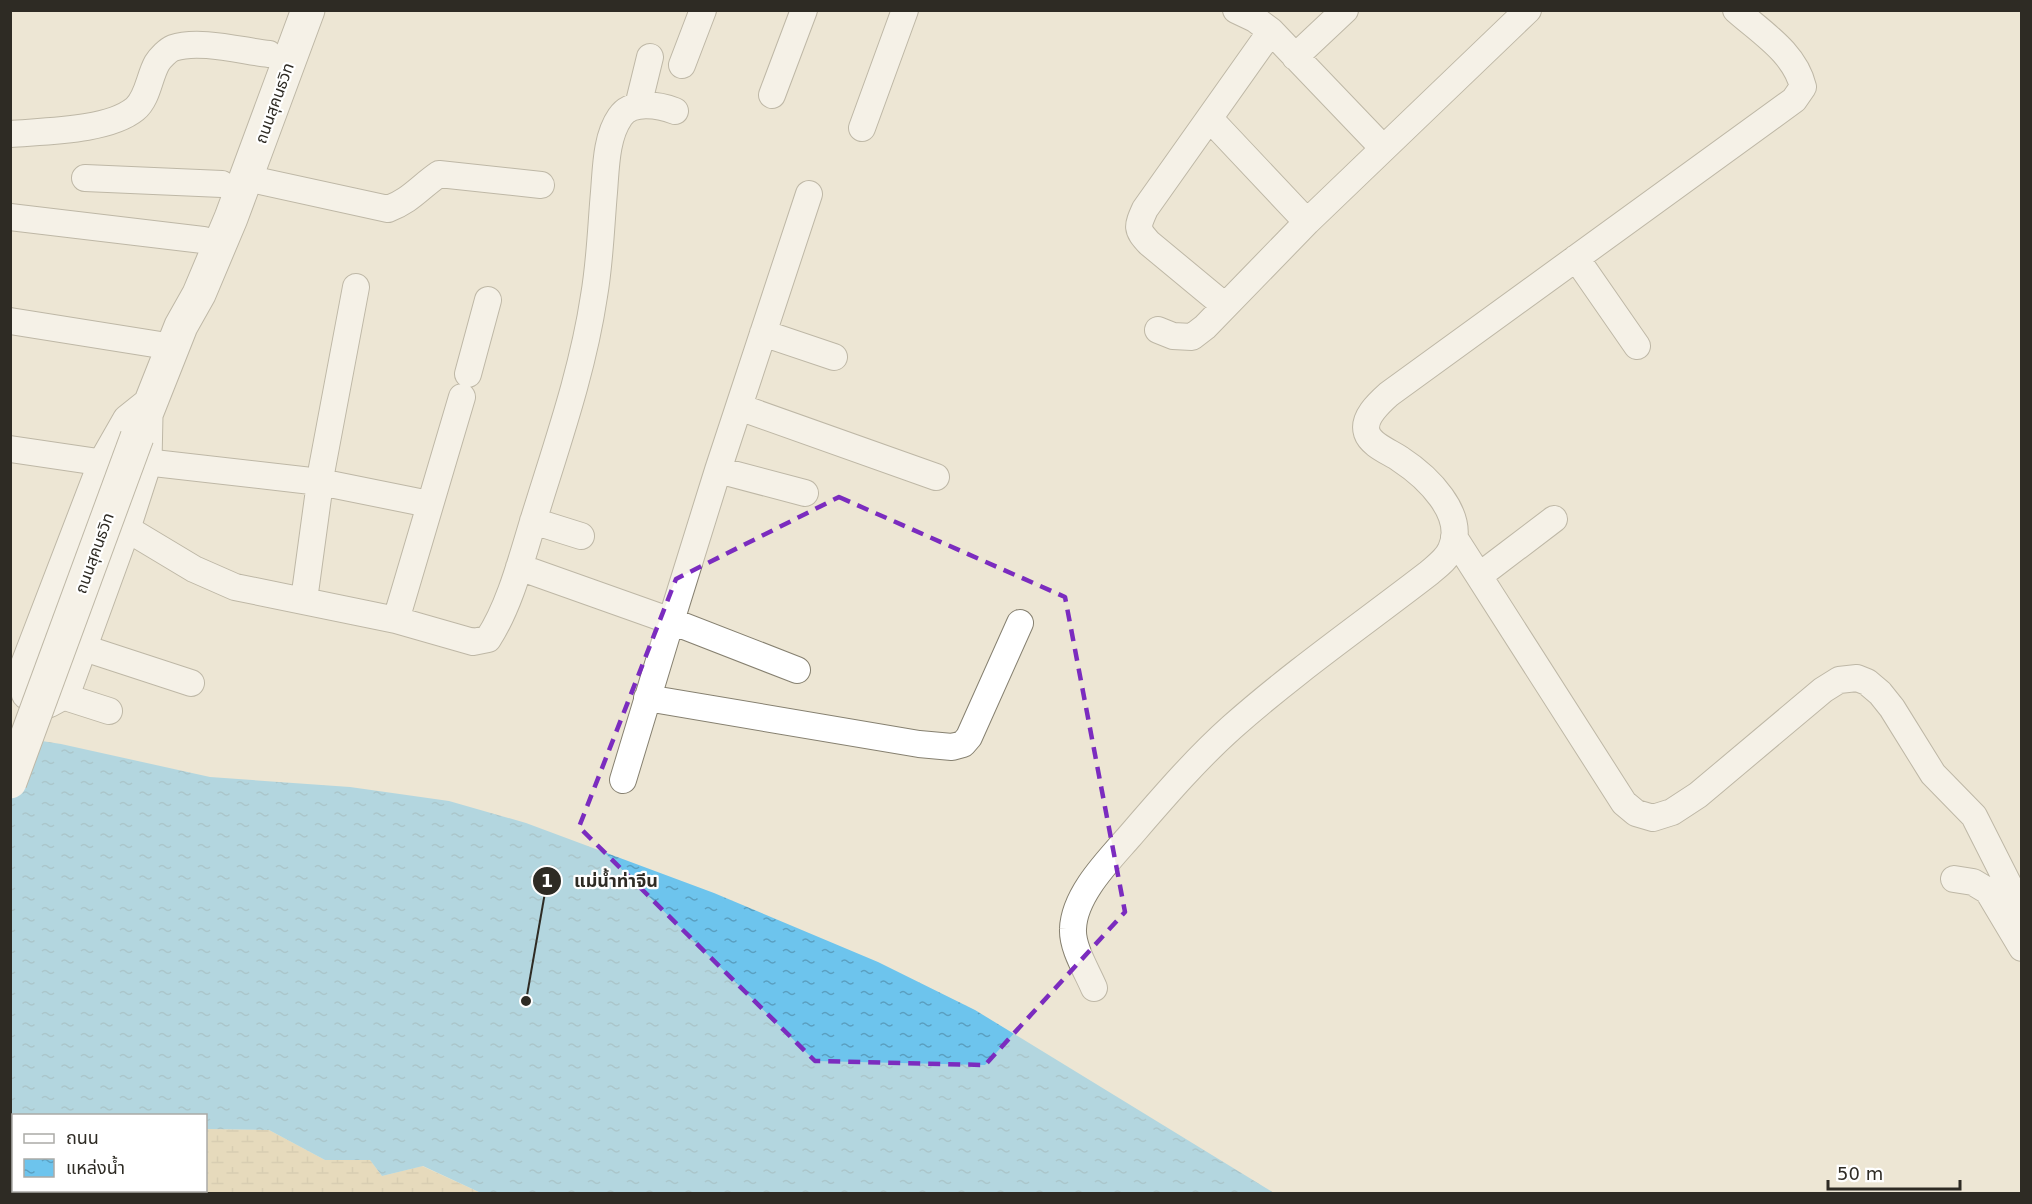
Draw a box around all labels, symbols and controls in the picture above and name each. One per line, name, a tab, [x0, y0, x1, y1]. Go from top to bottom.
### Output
street label: ถนนสุคนธวิท	[251, 60, 298, 146]
street label: ถนนสุคนธวิท	[71, 510, 118, 596]
callout: แม่น้ำท่าจีน	[532, 863, 669, 899]
text: แม่น้ำท่าจีน	[574, 868, 658, 891]
text: 1	[541, 870, 553, 891]
legend	[12, 1114, 207, 1192]
text: ถนน	[66, 1127, 99, 1148]
scale bar	[1828, 1153, 1960, 1191]
text: แหล่งน้ำ	[66, 1155, 125, 1178]
text: 50 m	[1837, 1163, 1883, 1184]

